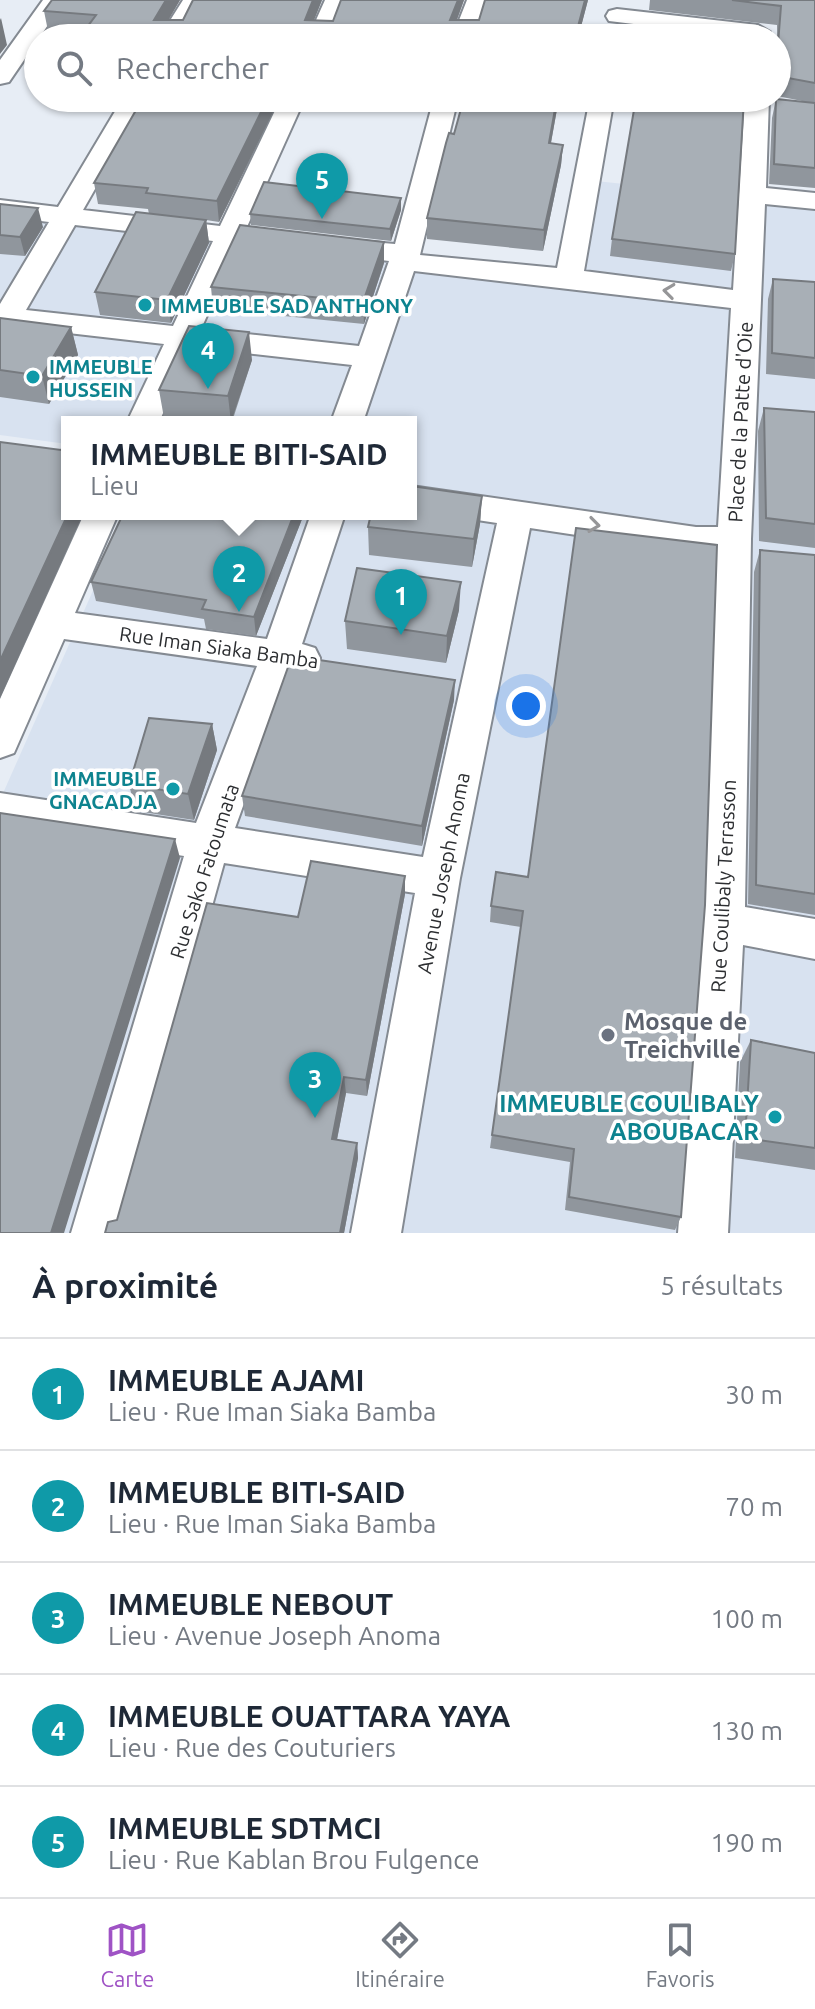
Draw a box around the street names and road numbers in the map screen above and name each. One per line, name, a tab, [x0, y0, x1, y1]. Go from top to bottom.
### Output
street label: Place de la Patte d'Oie	[723, 321, 757, 523]
street label: Rue Iman Siaka Bamba	[118, 622, 320, 672]
street label: Avenue Joseph Anoma	[412, 770, 474, 976]
street label: Rue Coulibaly Terrasson	[706, 779, 740, 993]
street label: Rue Sako Fatoumata	[165, 780, 243, 962]

